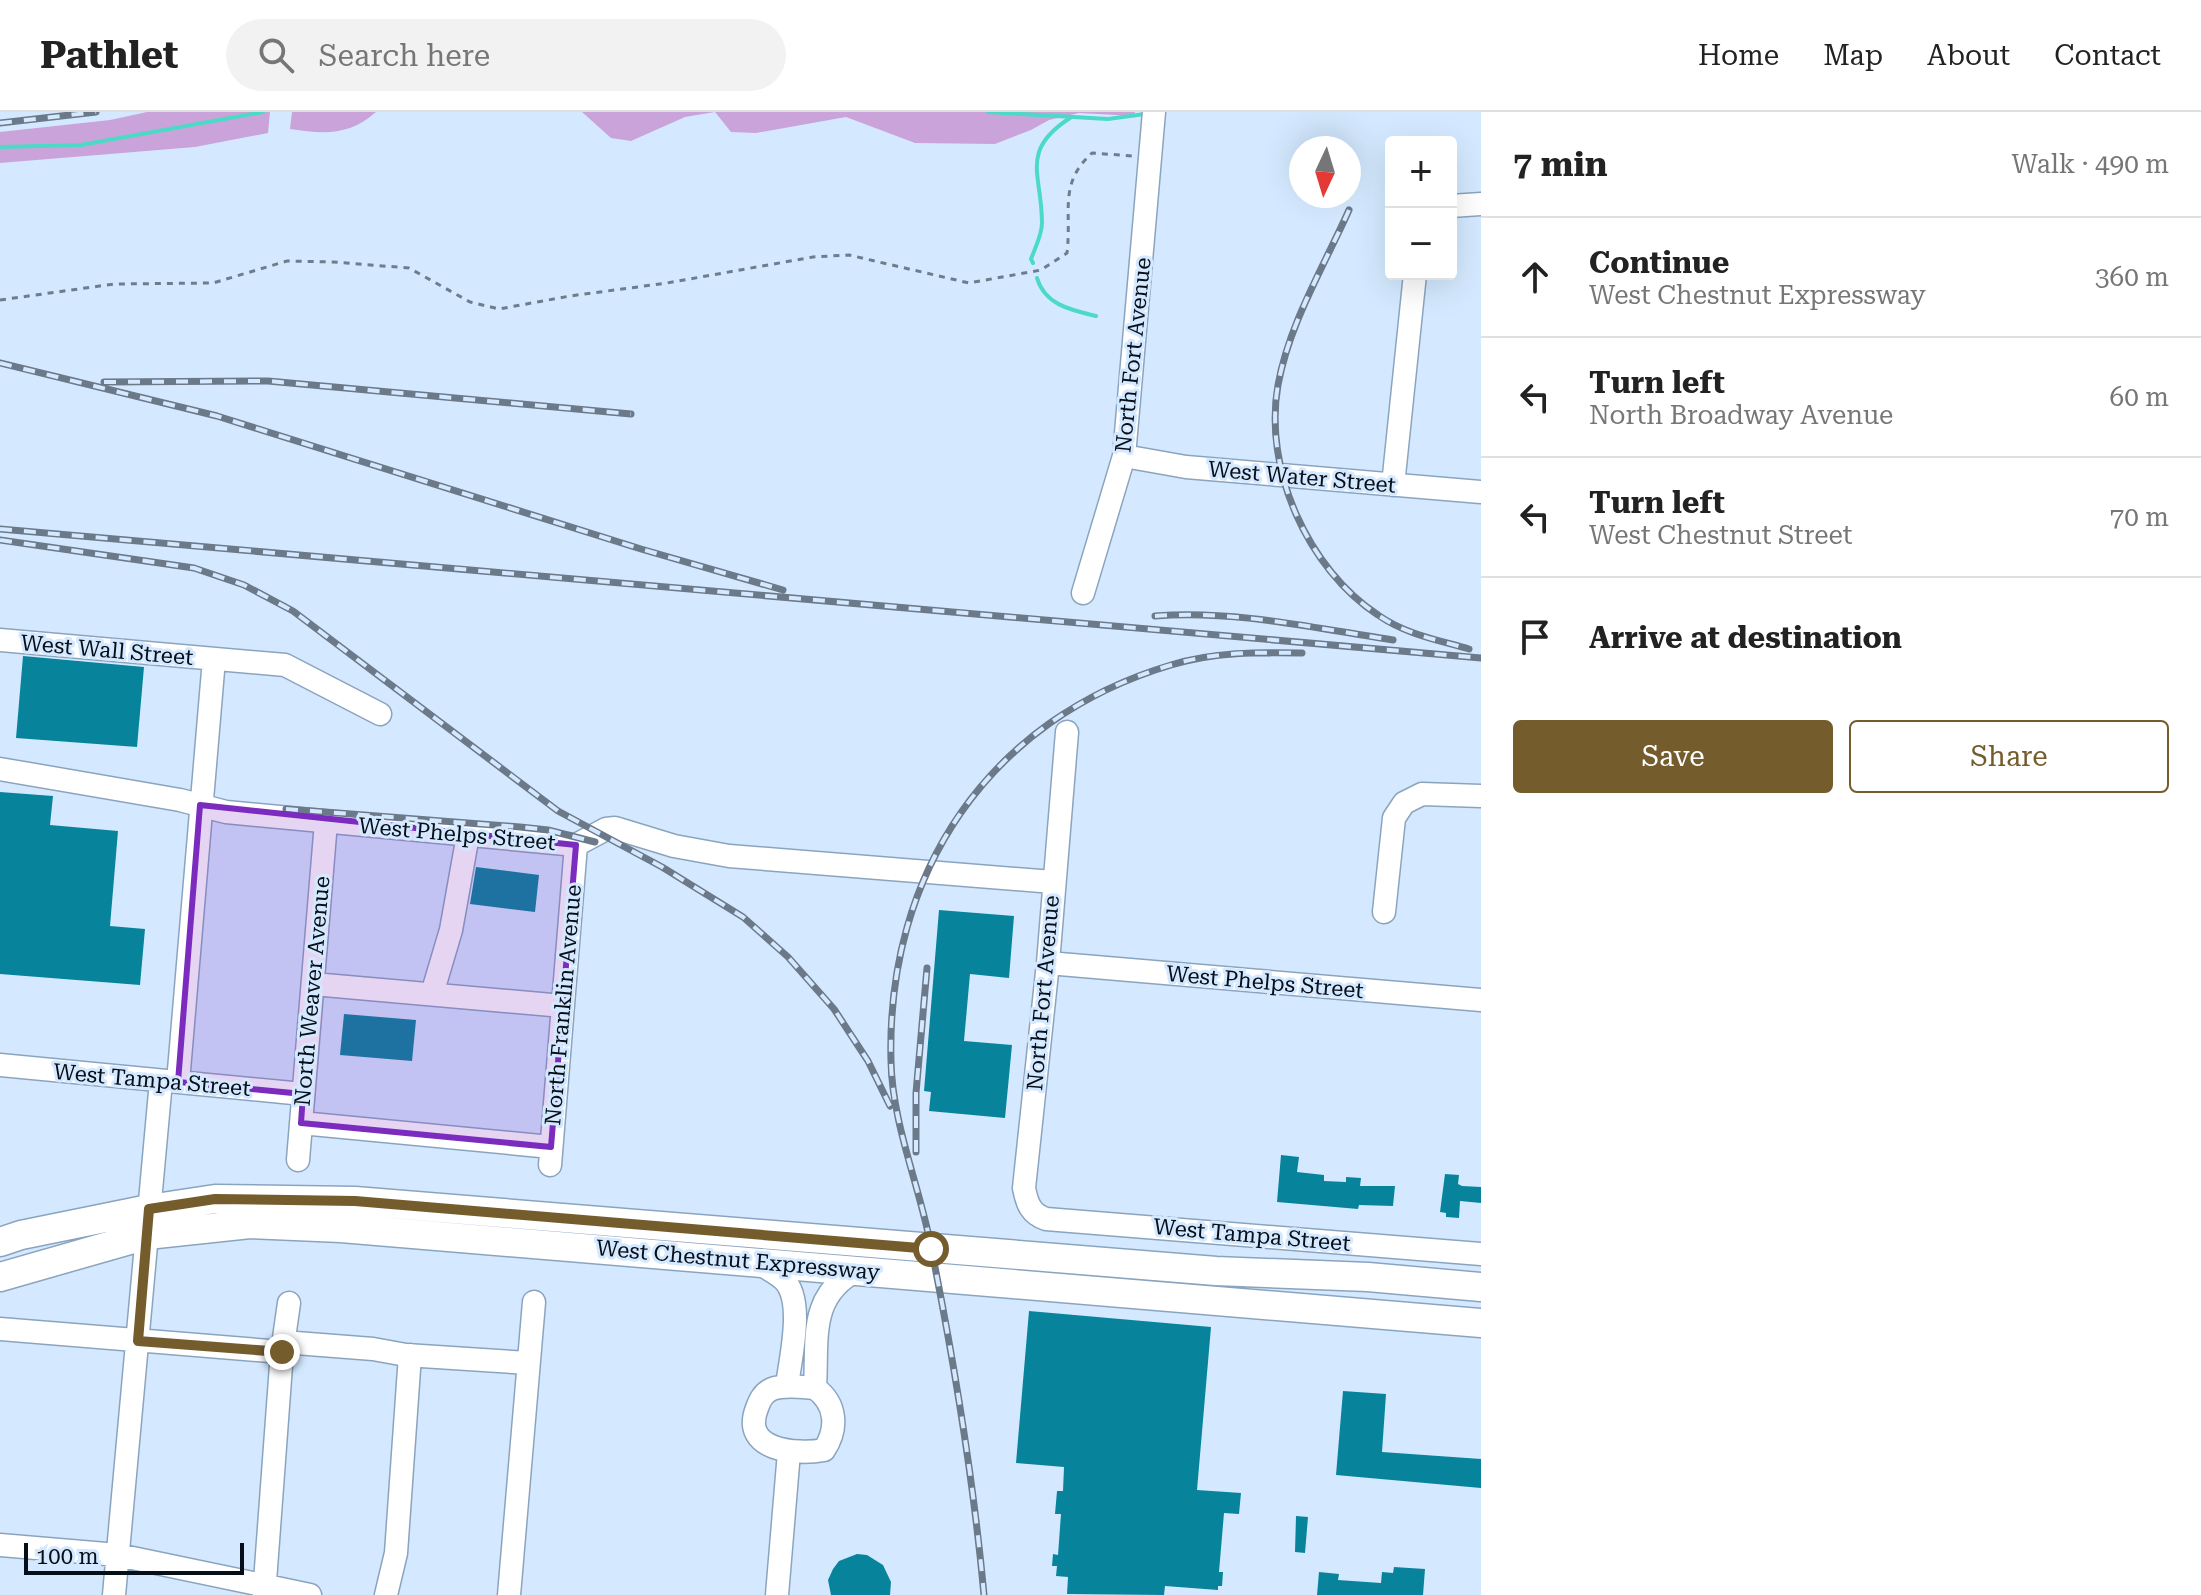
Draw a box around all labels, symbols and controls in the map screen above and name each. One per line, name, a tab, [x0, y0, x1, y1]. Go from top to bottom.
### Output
search box	[226, 19, 786, 91]
text: Pathlet	[40, 33, 178, 77]
icon: search	[254, 33, 298, 77]
text: Search here	[318, 38, 490, 73]
text: Home	[1698, 39, 1779, 72]
text: Map	[1823, 39, 1883, 72]
text: About	[1927, 39, 2010, 72]
text: Contact	[2054, 39, 2161, 72]
north arrow	[1289, 136, 1361, 208]
map controls	[1385, 136, 1457, 280]
button: +	[1385, 136, 1457, 208]
text: 7 min	[1513, 144, 1608, 184]
text: Walk · 490 m	[2011, 149, 2169, 179]
button: −	[1385, 208, 1457, 280]
text: Continue	[1589, 245, 1729, 280]
icon: ahead	[1513, 255, 1557, 299]
street label: North Fort Avenue	[1110, 256, 1156, 454]
text: 360 m	[2095, 262, 2169, 292]
text: West Chestnut Expressway	[1589, 280, 1926, 310]
text: Turn left	[1589, 365, 1725, 400]
icon: left	[1513, 375, 1557, 419]
text: 60 m	[2110, 382, 2169, 412]
text: North Broadway Avenue	[1589, 400, 1893, 430]
street label: West Water Street	[1207, 456, 1397, 498]
text: Turn left	[1589, 485, 1725, 520]
icon: left	[1513, 495, 1557, 539]
text: 70 m	[2110, 502, 2169, 532]
text: West Chestnut Street	[1589, 520, 1853, 550]
icon: arrive	[1513, 615, 1557, 659]
text: Arrive at destination	[1589, 620, 1902, 655]
street label: West Wall Street	[20, 630, 194, 670]
button: Save	[1513, 720, 1833, 793]
button: Share	[1849, 720, 2169, 793]
street label: West Phelps Street	[357, 813, 557, 855]
street label: North Weaver Avenue	[289, 875, 335, 1107]
street label: North Franklin Avenue	[540, 884, 586, 1126]
street label: North Fort Avenue	[1022, 894, 1064, 1092]
street label: West Phelps Street	[1165, 961, 1365, 1003]
street label: West Tampa Street	[52, 1059, 252, 1101]
street label: West Tampa Street	[1152, 1214, 1352, 1256]
route start	[913, 1231, 949, 1267]
street label: West Chestnut Expressway	[595, 1235, 881, 1285]
route end	[264, 1334, 300, 1370]
scale bar	[24, 1539, 244, 1575]
text: 100 m	[36, 1544, 99, 1569]

